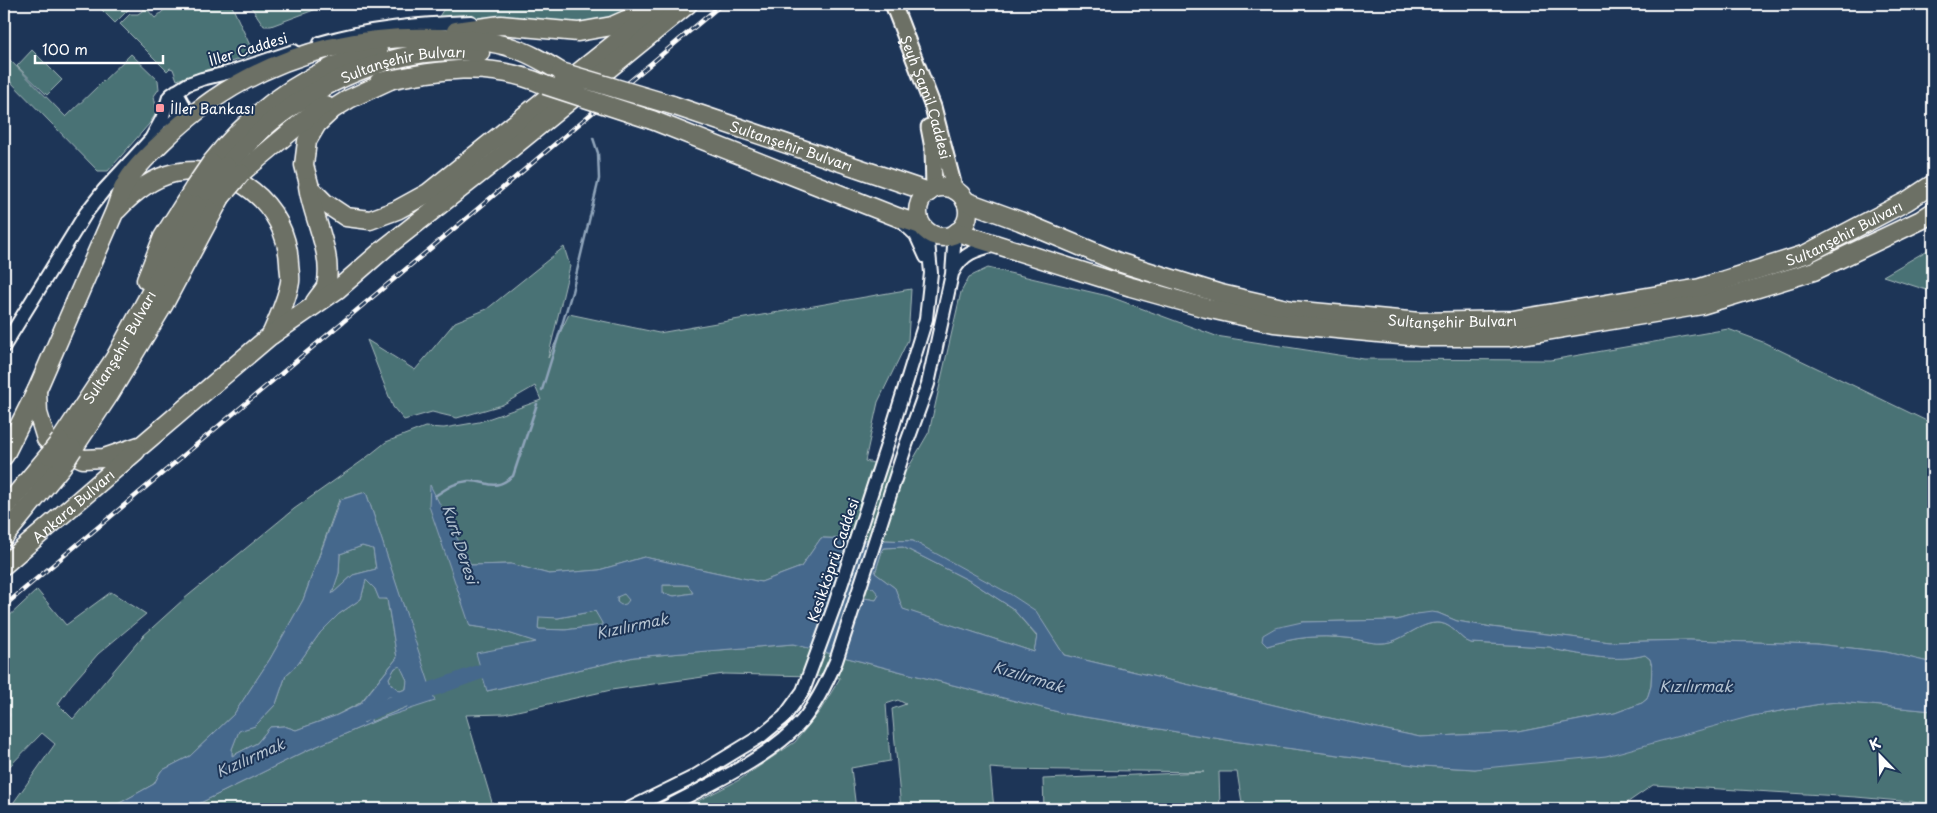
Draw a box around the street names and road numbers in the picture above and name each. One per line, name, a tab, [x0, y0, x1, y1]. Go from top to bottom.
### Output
street label: İller Caddesi	[206, 27, 290, 71]
street label: Şeyh Şamil Caddesi	[896, 32, 957, 161]
street label: Sultanşehir Bulvarı	[337, 41, 466, 88]
street label: Sultanşehir Bulvarı	[727, 115, 856, 176]
street label: Sultanşehir Bulvarı	[1782, 195, 1906, 271]
street label: Sultanşehir Bulvarı	[77, 286, 160, 408]
street label: Sultanşehir Bulvarı	[1387, 309, 1518, 333]
street label: Ankara Bulvarı	[27, 464, 119, 547]
street label: Kesikköprü Caddesi	[802, 495, 864, 625]

